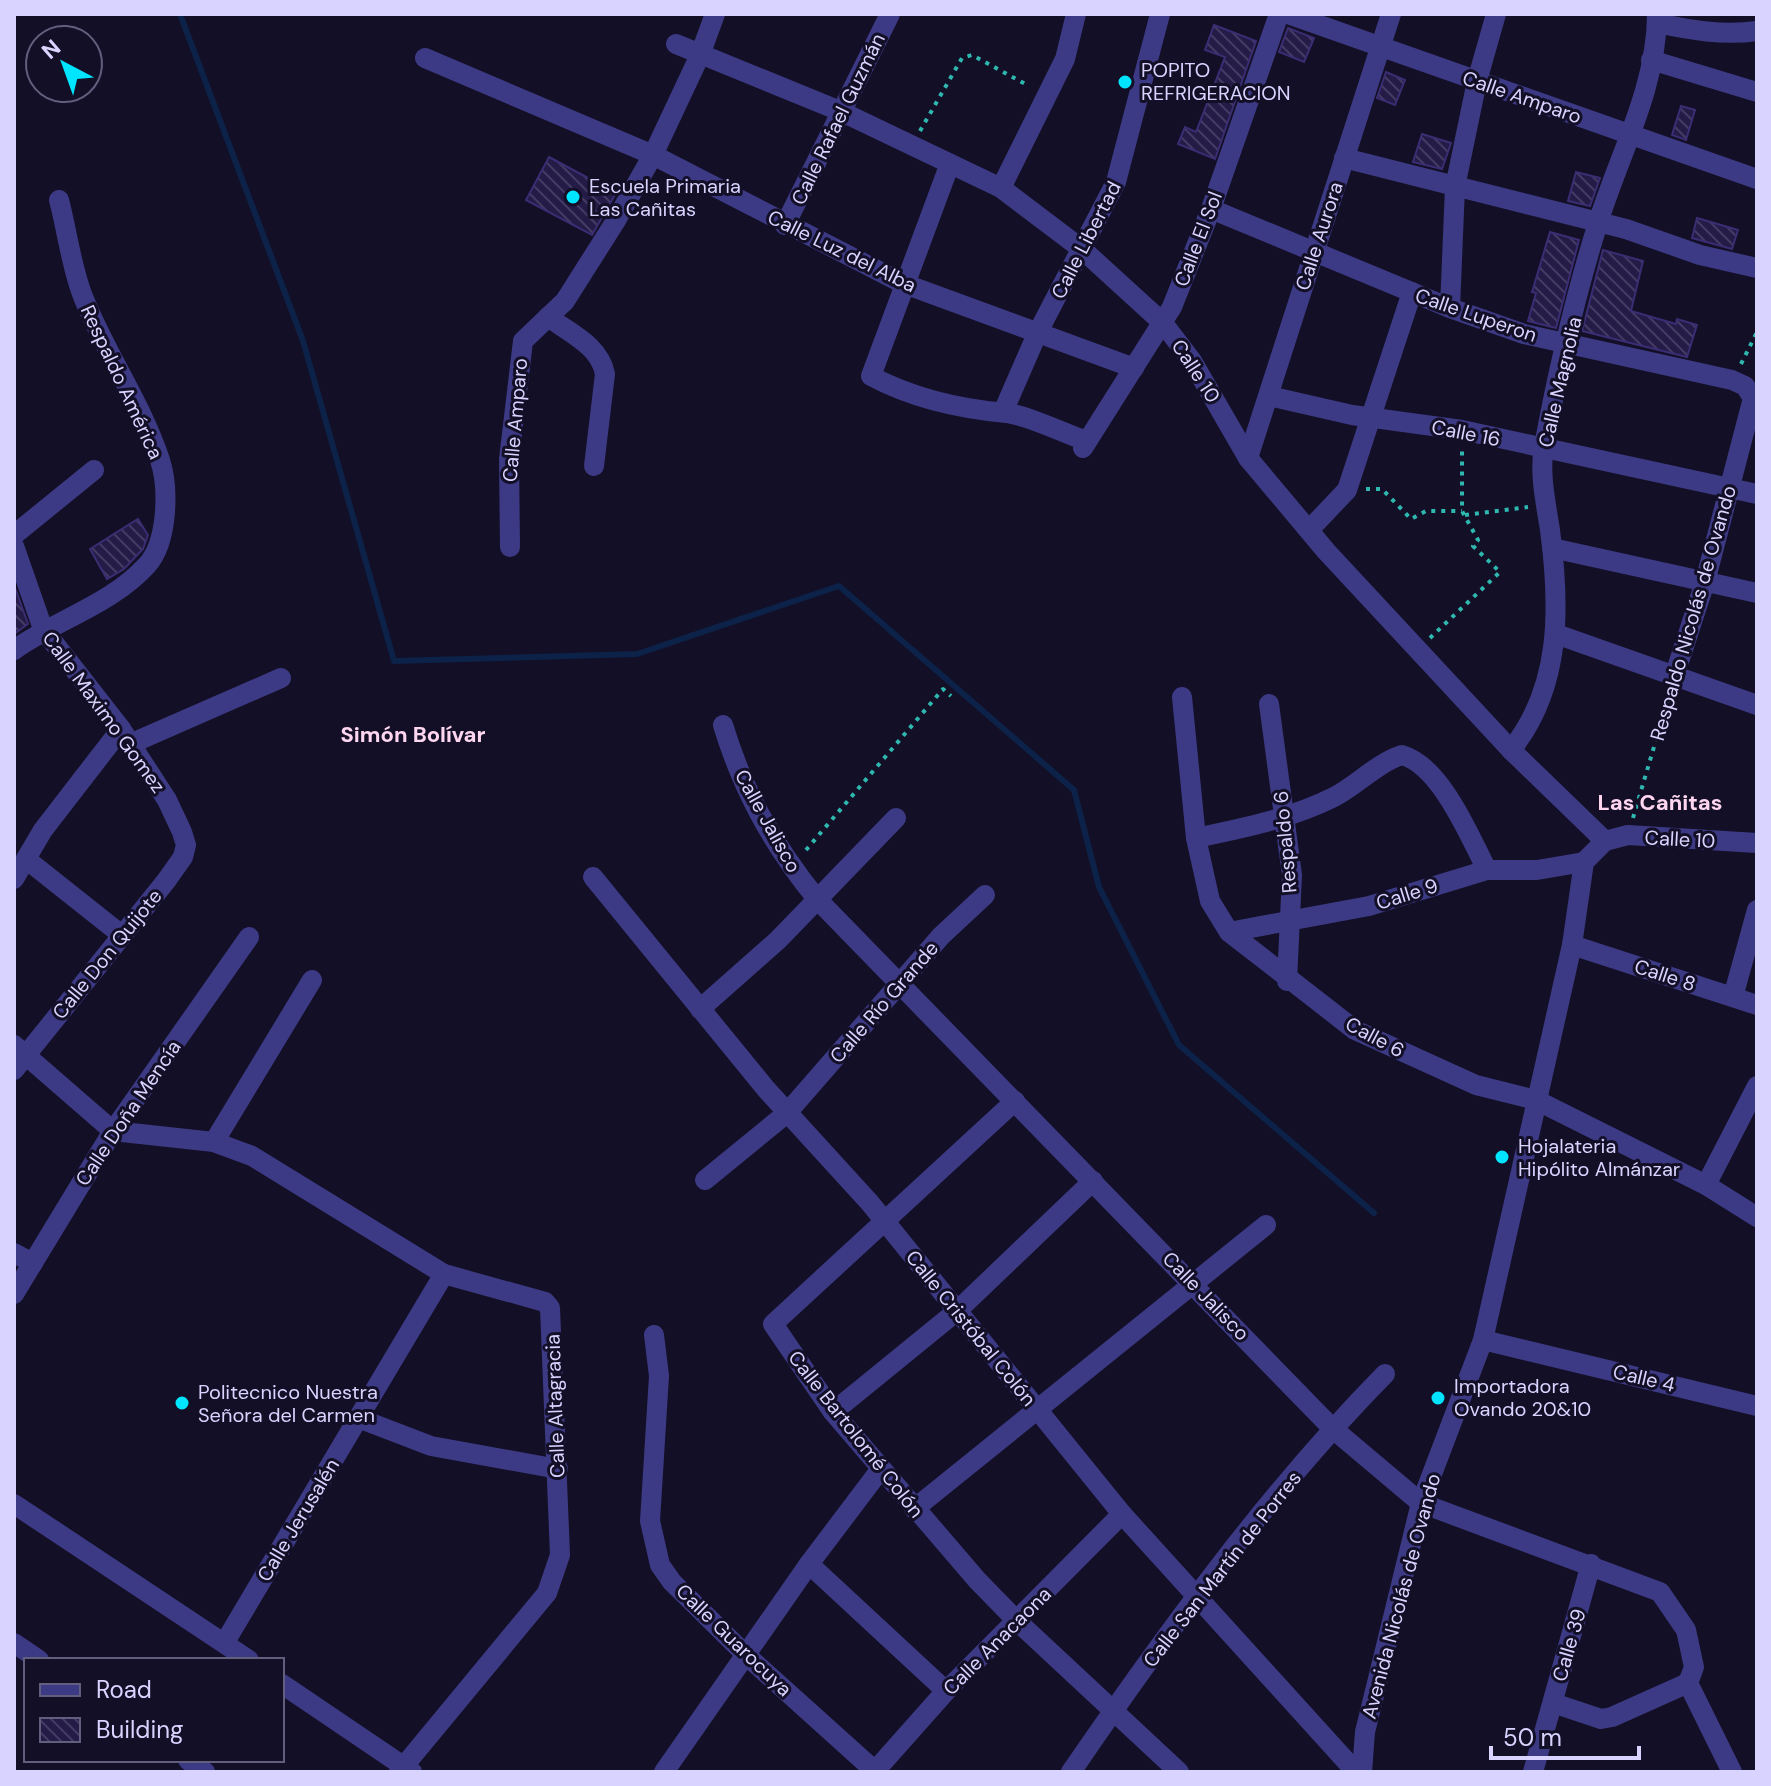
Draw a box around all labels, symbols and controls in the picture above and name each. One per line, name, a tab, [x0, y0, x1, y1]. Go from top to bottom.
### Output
north arrow	[24, 24, 104, 104]
street label: Calle Rafael Guzmán	[785, 29, 891, 209]
text: N	[36, 33, 67, 65]
place label: POPITO REFRIGERACION	[1141, 57, 1291, 106]
street label: Calle Amparo	[1459, 64, 1585, 130]
marker: POPITO REFRIGERACION	[1116, 73, 1134, 91]
place label: Escuela Primaria Las Cañitas	[589, 173, 741, 222]
street label: Calle Libertad	[1045, 177, 1127, 303]
street label: Calle Aurora	[1289, 178, 1349, 294]
marker: Escuela Primaria Las Cañitas	[564, 188, 582, 206]
street label: Calle El Sol	[1168, 188, 1228, 290]
street label: Calle Luz del Alba	[763, 204, 921, 298]
street label: Calle Luperon	[1412, 282, 1540, 348]
street label: Respaldo América	[75, 301, 169, 463]
street label: Calle Magnolia	[1532, 314, 1588, 450]
street label: Calle 10	[1166, 334, 1226, 408]
street label: Calle Amparo	[497, 357, 533, 483]
street label: Calle 16	[1429, 414, 1503, 452]
street label: Respaldo Nicolás de Ovando	[1644, 482, 1742, 744]
street label: Calle Maximo Gomez	[37, 626, 171, 798]
district label: Simón Bolívar	[340, 720, 486, 749]
street label: Calle Jalisco	[729, 765, 807, 877]
district label: Las Cañitas	[1598, 788, 1722, 817]
street label: Respaldo 6	[1268, 790, 1302, 894]
street label: Calle 10	[1644, 824, 1716, 854]
street label: Calle 9	[1373, 872, 1441, 916]
street label: Calle Don Quijote	[46, 884, 168, 1024]
street label: Calle Río Grande	[824, 936, 944, 1068]
street label: Calle 8	[1631, 953, 1699, 997]
street label: Calle 6	[1341, 1011, 1409, 1063]
street label: Calle Doña Mencía	[70, 1035, 186, 1191]
place label: Hojalateria Hipólito Almánzar	[1518, 1133, 1680, 1182]
marker: Hojalateria Hipólito Almánzar	[1493, 1148, 1511, 1166]
street label: Calle Cristóbal Colón	[900, 1245, 1042, 1411]
street label: Calle Jalisco	[1157, 1246, 1255, 1346]
street label: Calle Altagracia	[539, 1334, 571, 1478]
street label: Calle Bartolomé Colón	[783, 1345, 929, 1523]
street label: Calle 4	[1610, 1358, 1678, 1398]
place label: Importadora Ovando 20&10	[1454, 1373, 1591, 1422]
place label: Politecnico Nuestra Señora del Carmen	[198, 1379, 378, 1428]
marker: Importadora Ovando 20&10	[1429, 1389, 1447, 1407]
marker: Politecnico Nuestra Señora del Carmen	[173, 1394, 191, 1412]
street label: Calle Jerusalén	[251, 1454, 345, 1586]
street label: Calle San Martín de Porres	[1137, 1466, 1307, 1672]
street label: Avenida Nicolás de Ovando	[1356, 1471, 1446, 1721]
street label: Calle Guarocuya	[670, 1578, 798, 1702]
street label: Calle Anacaona	[937, 1581, 1057, 1701]
street label: Calle 39	[1546, 1606, 1592, 1684]
legend	[24, 1658, 284, 1762]
text: Road	[96, 1674, 152, 1705]
scale bar	[1491, 1710, 1639, 1760]
text: Building	[96, 1714, 183, 1745]
text: 50 m	[1503, 1722, 1562, 1753]

